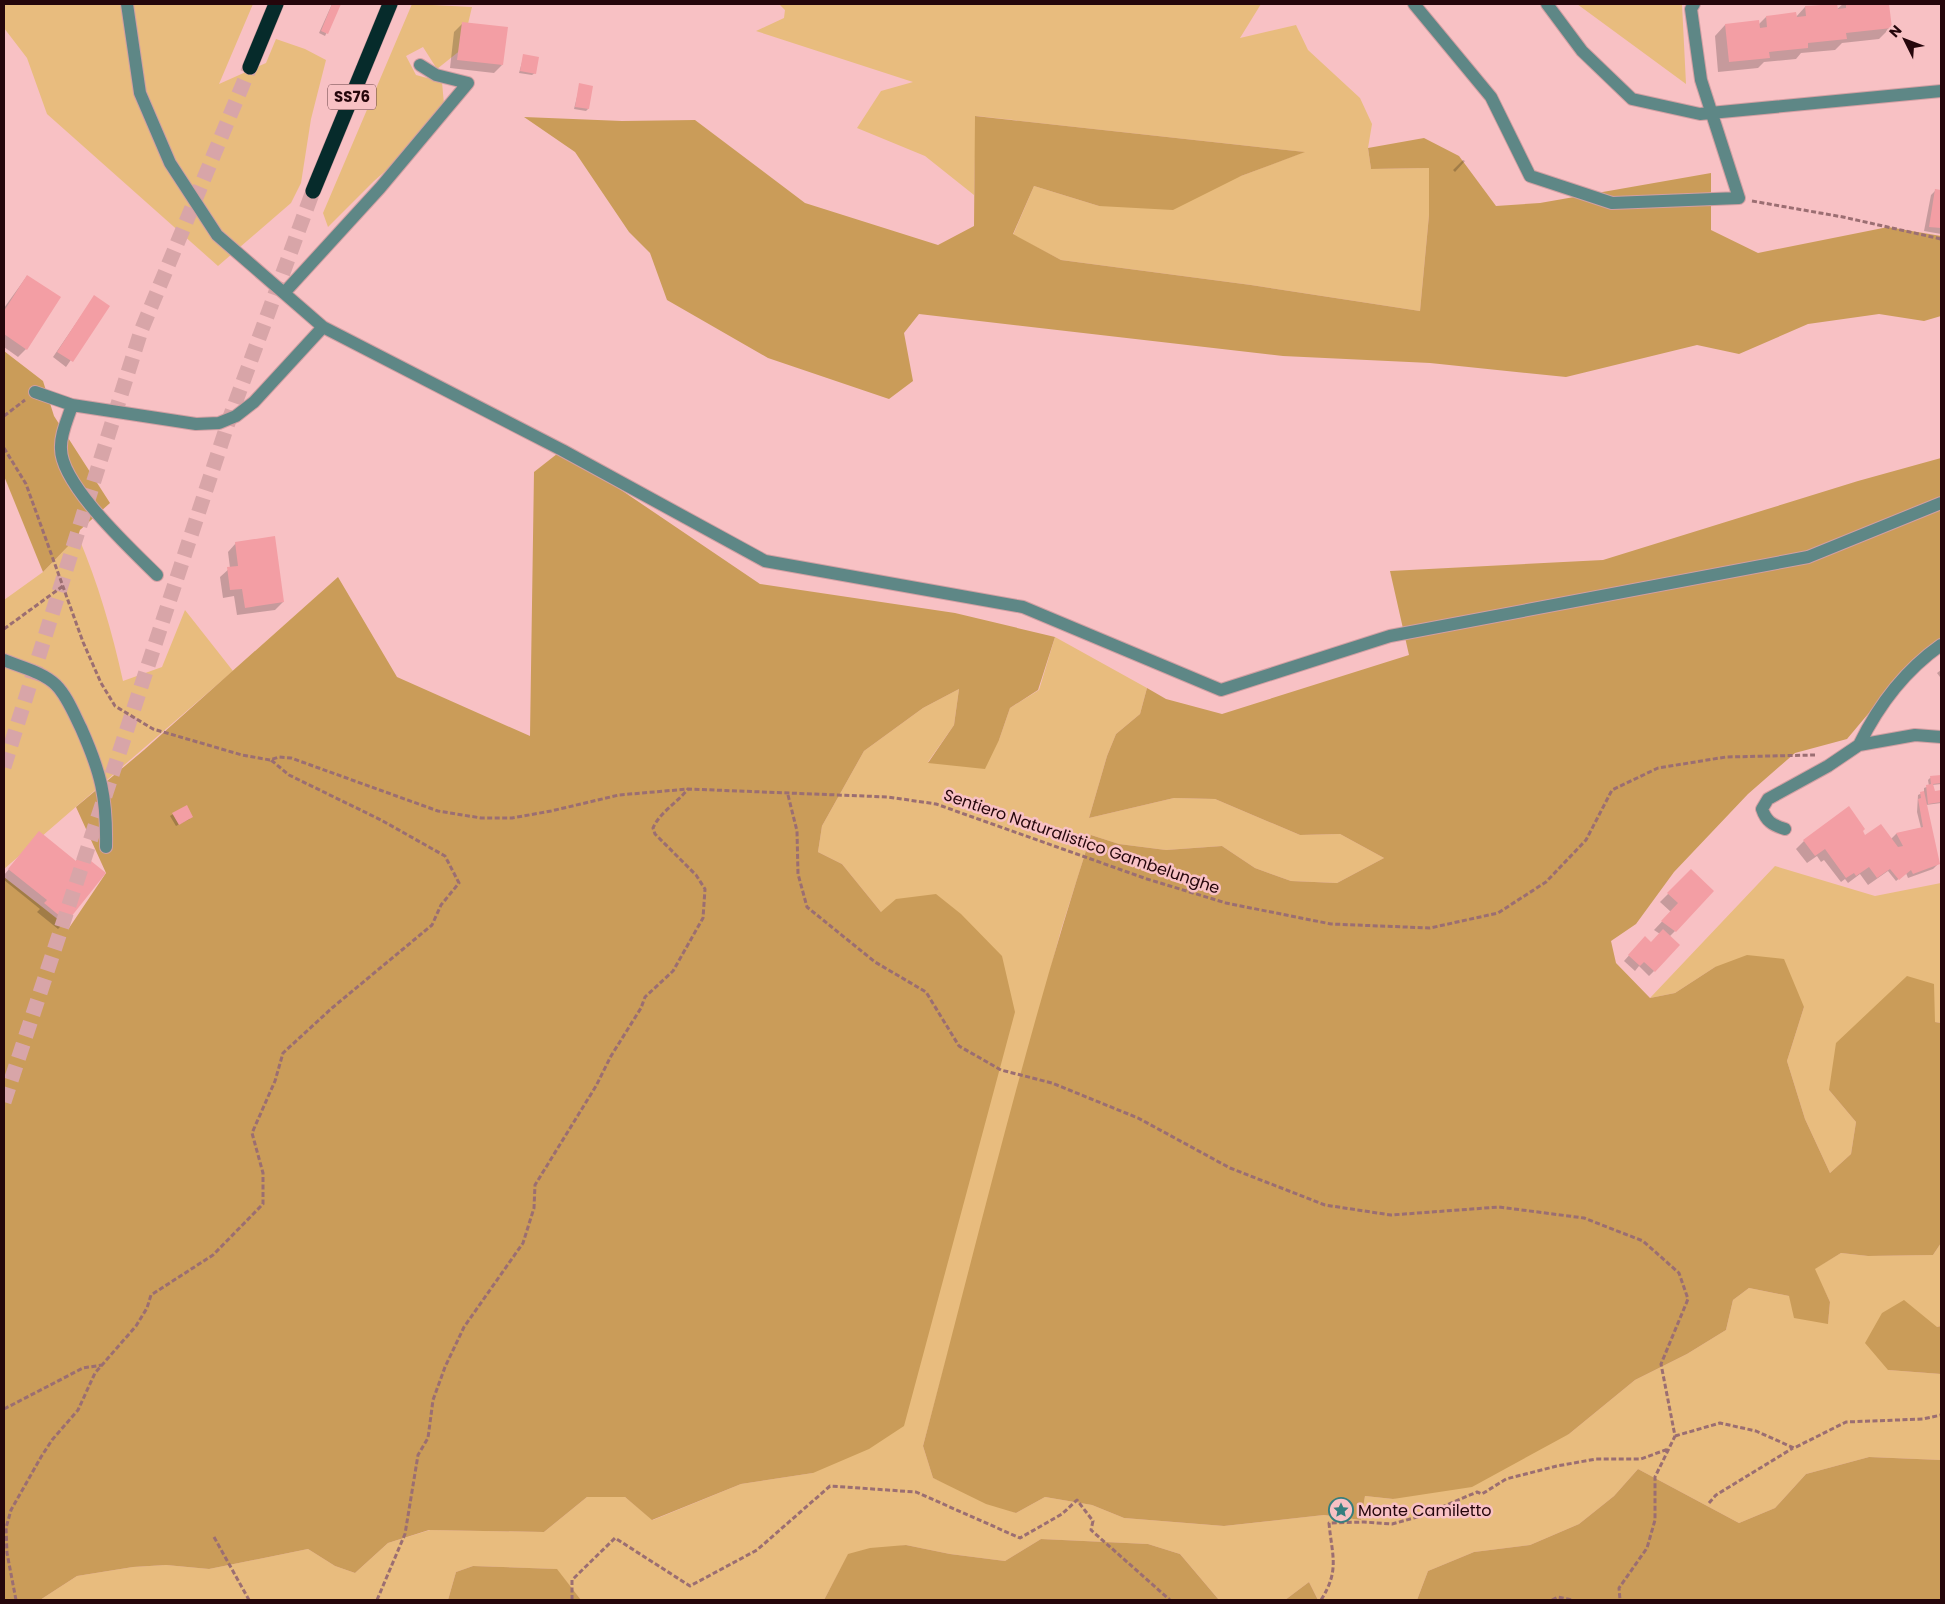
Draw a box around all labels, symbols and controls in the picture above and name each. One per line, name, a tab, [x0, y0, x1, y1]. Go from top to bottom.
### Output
north arrow	[1880, 15, 1930, 65]
text: N	[1884, 21, 1906, 42]
road number: SS76	[328, 84, 376, 110]
street label: Sentiero Naturalistico Gambelunghe	[941, 783, 1223, 900]
place icon: Monte Camiletto	[1328, 1497, 1354, 1523]
place label: Monte Camiletto	[1358, 1499, 1492, 1522]

